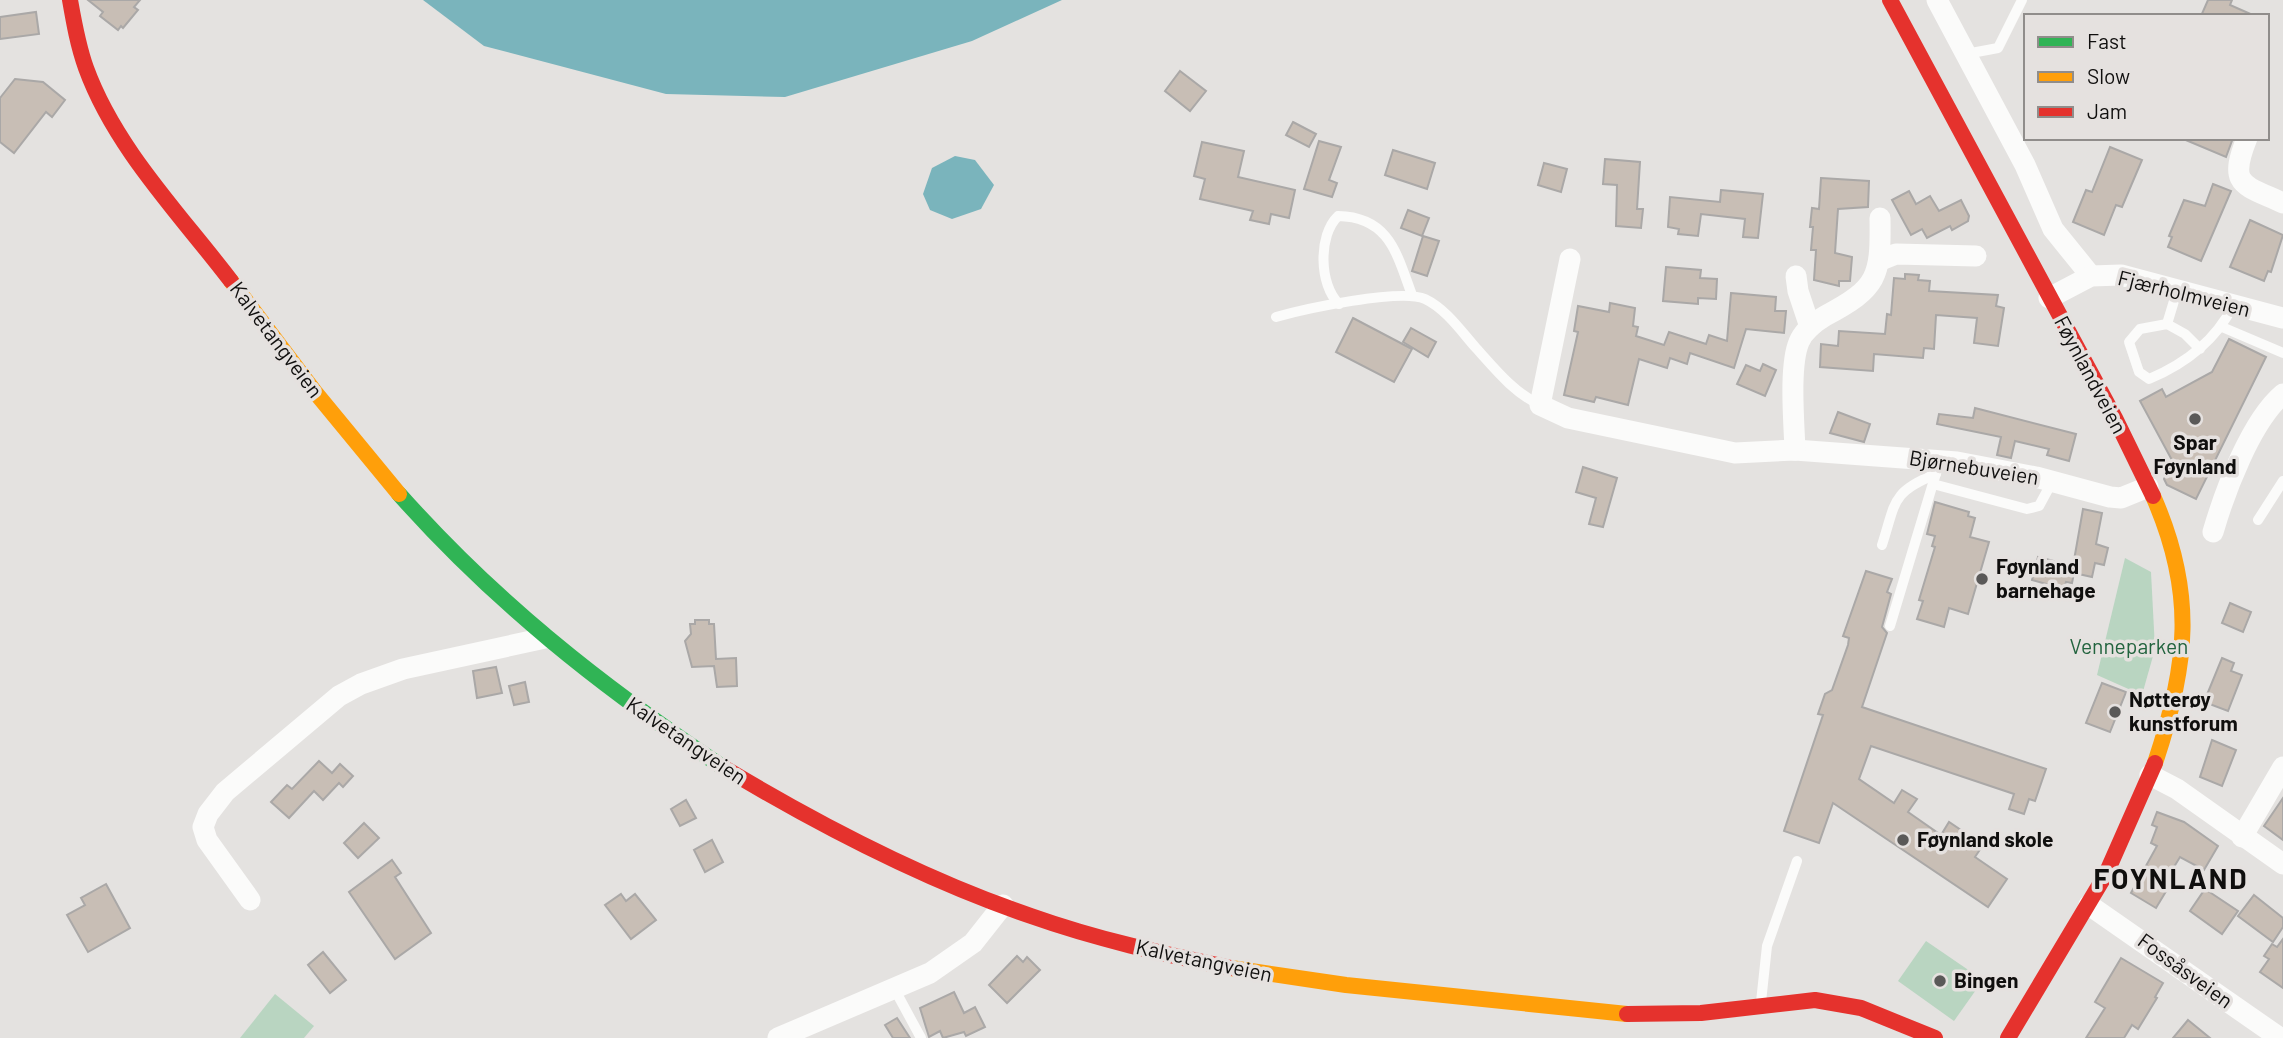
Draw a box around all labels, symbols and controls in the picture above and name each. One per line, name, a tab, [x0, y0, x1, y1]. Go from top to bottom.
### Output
legend	[2024, 14, 2269, 140]
text: Fast	[2087, 28, 2127, 53]
text: Slow	[2087, 63, 2130, 88]
text: Jam	[2087, 98, 2127, 123]
street label: Fjærholmveien	[2116, 264, 2253, 321]
street label: Kalvetangveien	[225, 276, 329, 402]
street label: Føynlandveien	[2050, 311, 2133, 437]
marker: Spar Føynland	[2187, 411, 2203, 427]
place label: Spar Føynland	[2153, 429, 2237, 478]
street label: Bjørnebuveien	[1908, 444, 2041, 489]
place label: Føynland barnehage	[1996, 553, 2096, 602]
marker: Føynland barnehage	[1974, 571, 1990, 587]
park label: Venneparken	[2070, 633, 2188, 658]
place label: Nøtterøy kunstforum	[2129, 686, 2238, 735]
street label: Kalvetangveien	[622, 691, 751, 789]
marker: Nøtterøy kunstforum	[2107, 704, 2123, 720]
place label: Føynland skole	[1917, 826, 2053, 851]
marker: Føynland skole	[1895, 832, 1911, 848]
district label: FOYNLAND	[2093, 861, 2249, 895]
street label: Fossåsveien	[2134, 927, 2238, 1013]
street label: Kalvetangveien	[1134, 933, 1275, 986]
place label: Bingen	[1954, 967, 2019, 992]
marker: Bingen	[1932, 973, 1948, 989]

